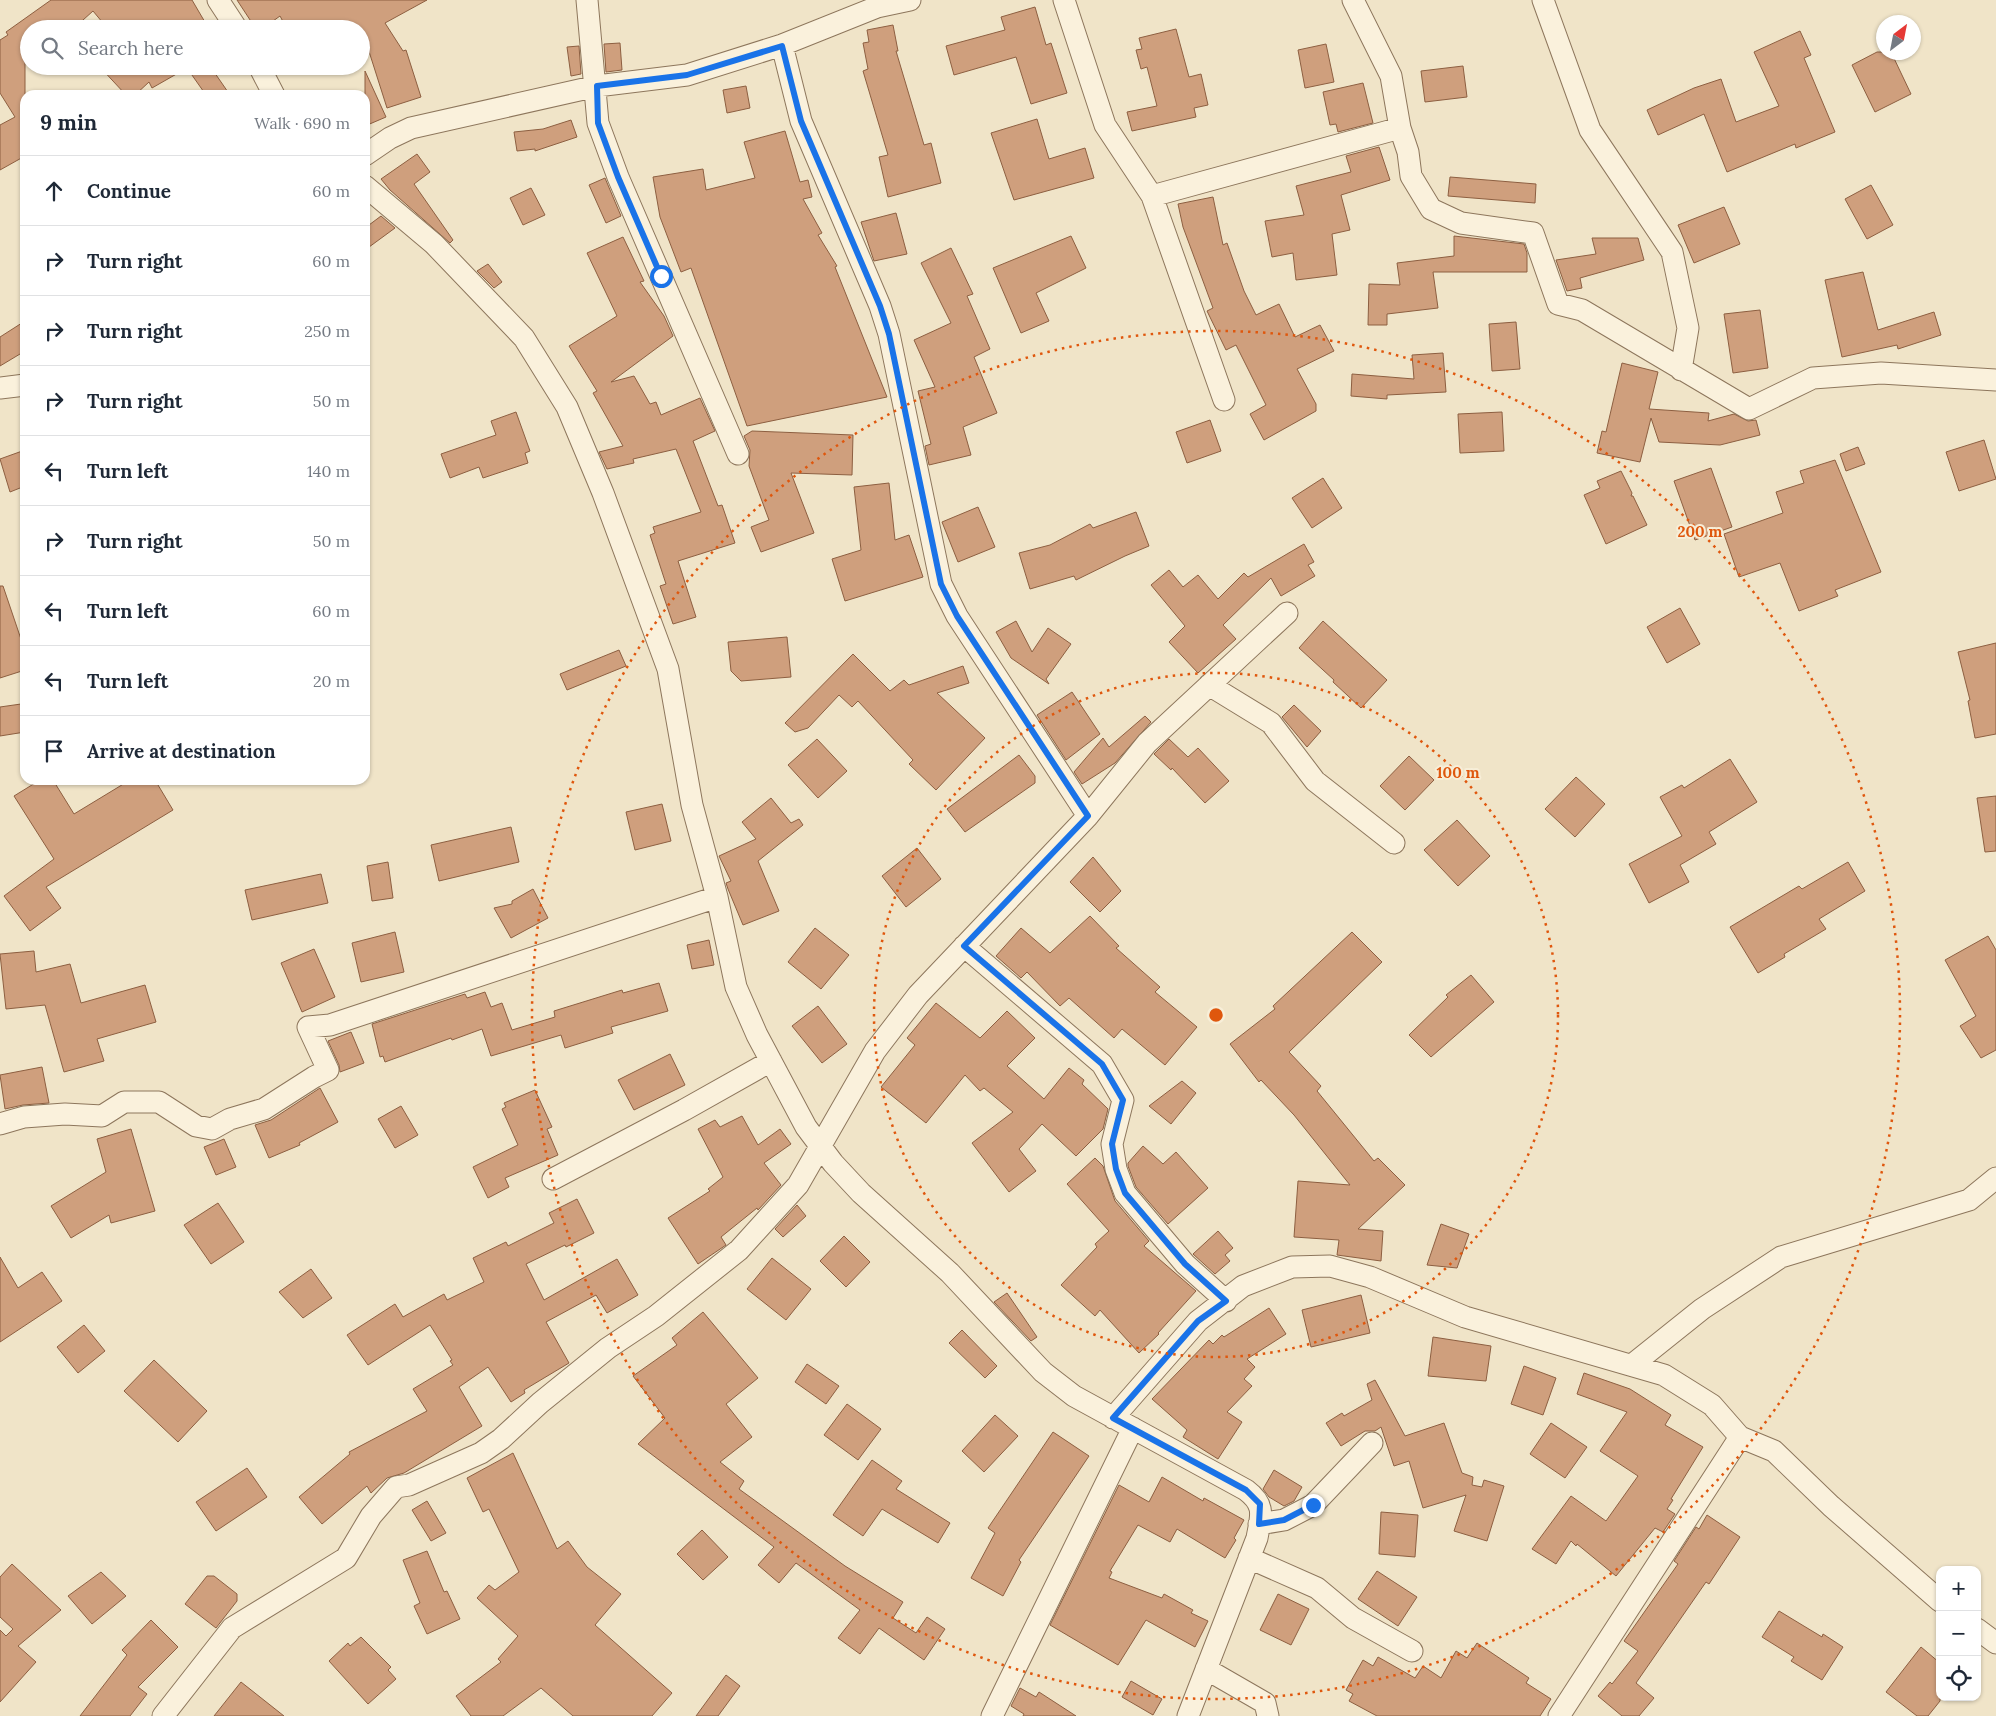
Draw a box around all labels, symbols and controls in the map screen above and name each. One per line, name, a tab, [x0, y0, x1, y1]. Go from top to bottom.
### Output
north arrow	[1876, 15, 1921, 60]
search box	[20, 20, 370, 75]
icon: search	[38, 34, 66, 62]
text: Search here	[78, 36, 184, 60]
text: 9 min	[40, 109, 97, 136]
text: Walk · 690 m	[254, 113, 350, 133]
icon: ahead	[40, 177, 68, 205]
text: Continue	[87, 179, 171, 203]
text: 60 m	[312, 181, 350, 201]
icon: right	[40, 247, 68, 275]
text: Turn right	[87, 249, 183, 273]
text: 60 m	[312, 251, 350, 271]
route start	[650, 265, 673, 288]
icon: right	[40, 317, 68, 345]
text: Turn right	[87, 319, 183, 343]
text: 250 m	[304, 321, 350, 341]
icon: right	[40, 387, 68, 415]
text: Turn right	[87, 389, 183, 413]
text: 50 m	[313, 391, 350, 411]
icon: left	[40, 457, 68, 485]
text: Turn left	[87, 459, 168, 483]
text: 140 m	[307, 461, 350, 481]
text: 200 m	[1678, 522, 1723, 541]
icon: right	[40, 527, 68, 555]
text: Turn right	[87, 529, 183, 553]
text: 50 m	[313, 531, 350, 551]
icon: left	[40, 597, 68, 625]
text: Turn left	[87, 599, 168, 623]
text: 60 m	[312, 601, 350, 621]
icon: left	[40, 667, 68, 695]
text: Turn left	[87, 669, 168, 693]
text: 20 m	[313, 671, 350, 691]
icon: arrive	[40, 737, 68, 765]
text: Arrive at destination	[87, 739, 276, 763]
text: 100 m	[1437, 763, 1480, 782]
centre of rings	[1207, 1006, 1225, 1024]
route end	[1302, 1494, 1325, 1517]
map controls	[1936, 1566, 1981, 1701]
button: +	[1936, 1566, 1981, 1611]
button: −	[1936, 1611, 1981, 1656]
button: locate	[1936, 1656, 1981, 1701]

